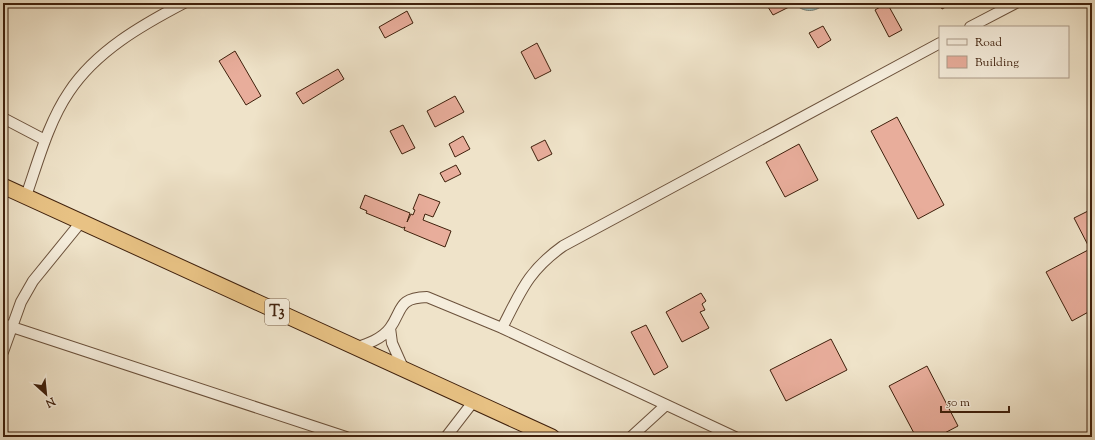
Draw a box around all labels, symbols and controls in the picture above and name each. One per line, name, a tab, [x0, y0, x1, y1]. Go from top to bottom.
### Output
legend	[939, 26, 1069, 78]
text: Road	[975, 34, 1002, 52]
text: Building	[975, 54, 1019, 72]
road number: T3	[265, 299, 289, 325]
north arrow	[26, 374, 66, 414]
scale bar	[941, 388, 1009, 414]
text: N	[42, 392, 59, 411]
text: 50 m	[946, 394, 970, 412]

